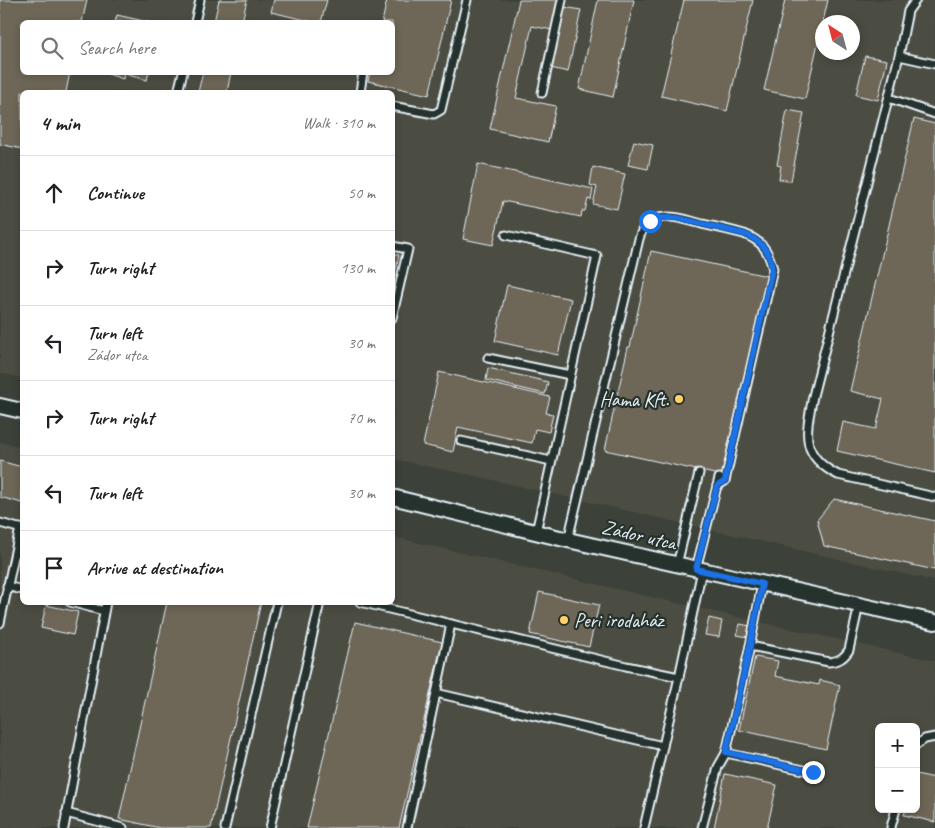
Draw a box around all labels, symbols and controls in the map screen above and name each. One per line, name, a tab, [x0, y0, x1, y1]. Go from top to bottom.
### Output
north arrow	[815, 15, 860, 60]
search box	[20, 20, 395, 75]
icon: search	[38, 34, 66, 62]
text: Search here	[78, 36, 155, 60]
text: 4 min	[40, 110, 80, 136]
text: Walk · 310 m	[303, 113, 375, 133]
icon: ahead	[40, 179, 68, 207]
text: Continue	[87, 181, 144, 205]
text: 50 m	[348, 183, 375, 203]
route start	[639, 210, 662, 233]
icon: right	[40, 254, 68, 282]
text: Turn right	[87, 256, 154, 280]
text: 130 m	[341, 258, 375, 278]
text: Turn left	[87, 321, 142, 345]
icon: left	[40, 329, 68, 357]
text: 30 m	[348, 333, 375, 353]
text: Zádor utca	[87, 345, 147, 365]
place label: Hama Kft.	[599, 387, 669, 412]
marker: Hama Kft.	[673, 393, 685, 405]
icon: right	[40, 404, 68, 432]
text: Turn right	[87, 406, 154, 430]
text: 70 m	[348, 408, 375, 428]
icon: left	[40, 479, 68, 507]
text: Turn left	[87, 481, 142, 505]
text: 30 m	[348, 483, 375, 503]
street label: Zádor utca	[599, 514, 680, 556]
icon: arrive	[40, 554, 68, 582]
text: Arrive at destination	[87, 556, 223, 580]
place label: Peri irodaház	[574, 608, 666, 633]
marker: Peri irodaház	[558, 614, 570, 626]
map controls	[875, 723, 920, 813]
button: +	[875, 723, 920, 768]
route end	[802, 761, 825, 784]
button: −	[875, 768, 920, 813]

